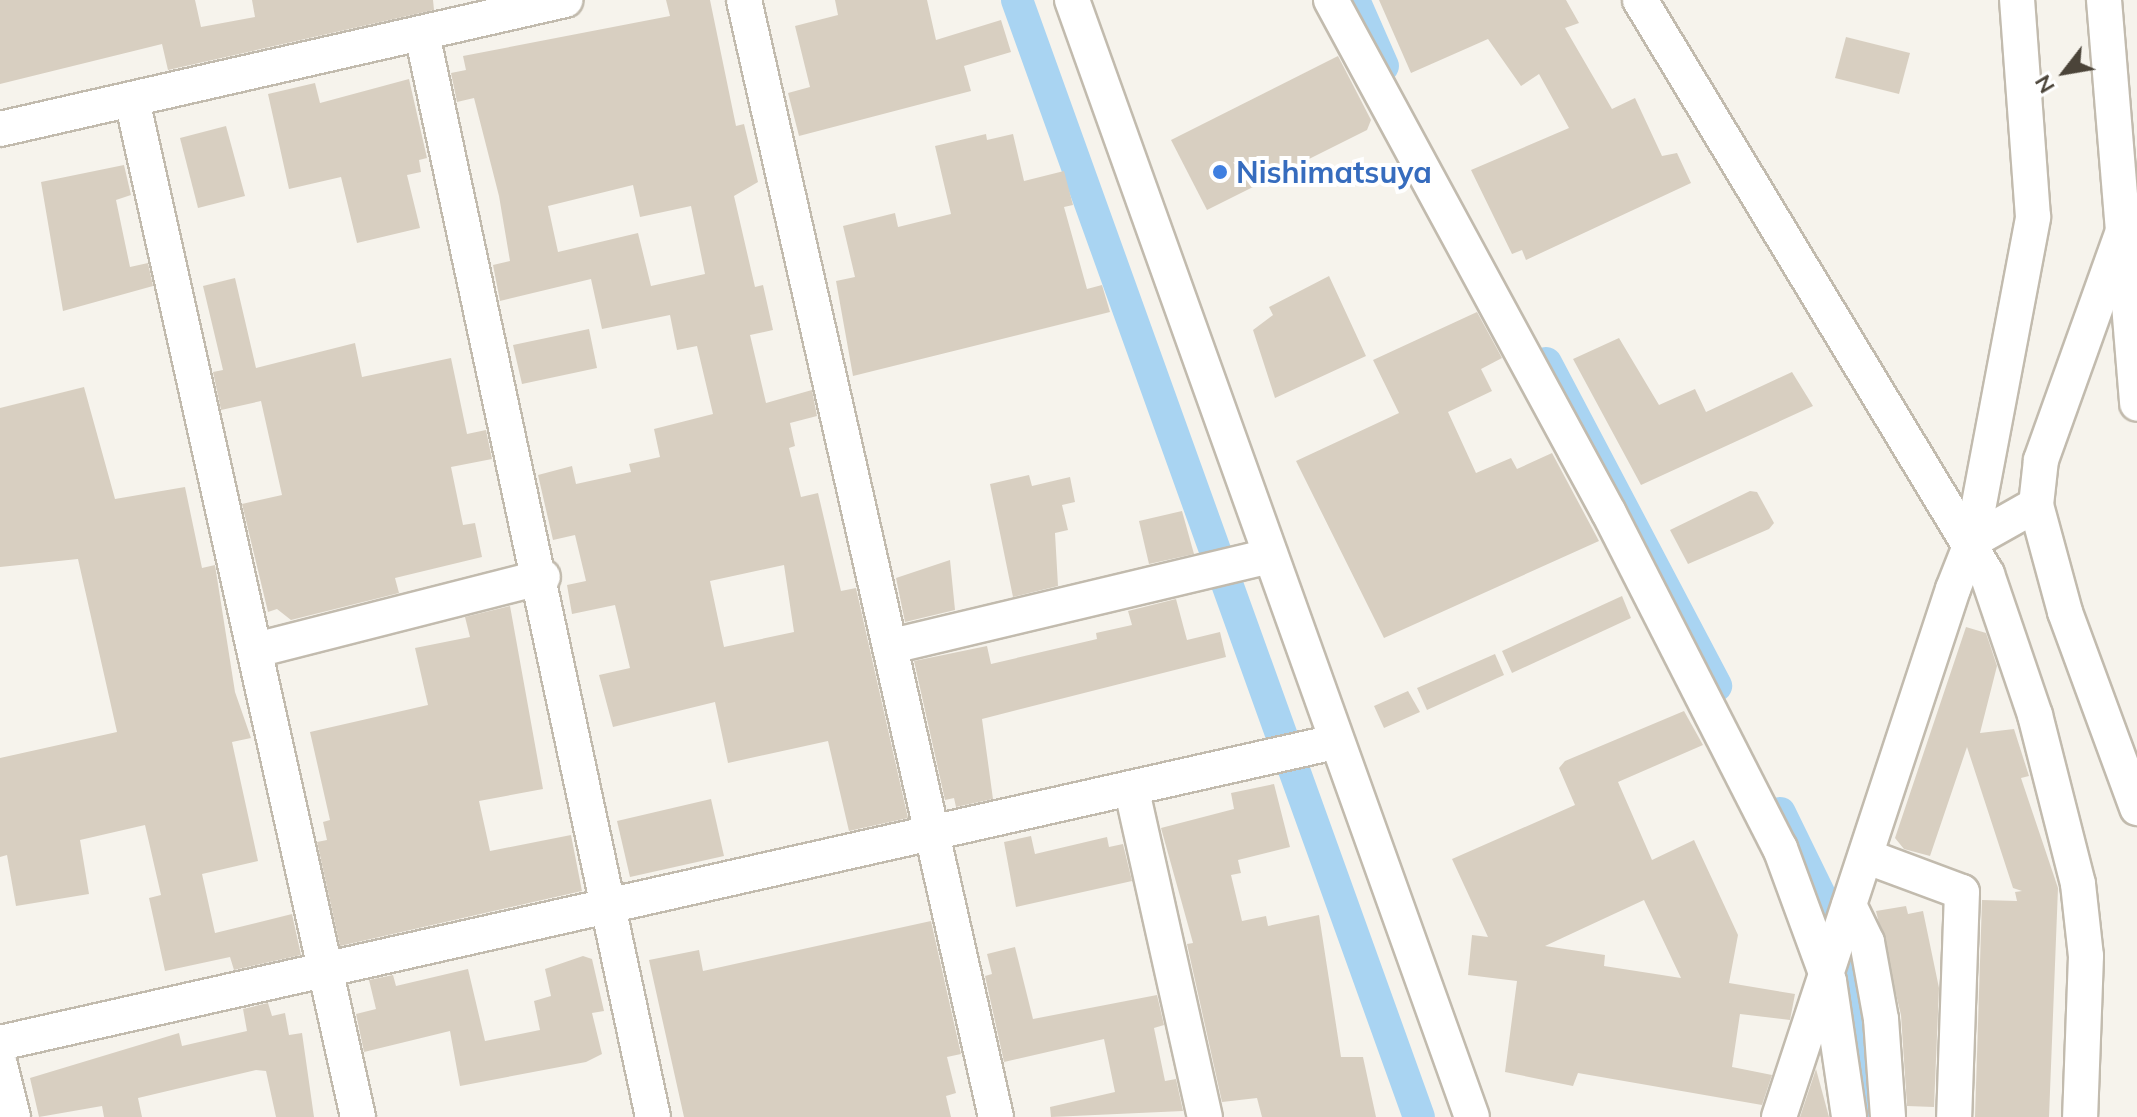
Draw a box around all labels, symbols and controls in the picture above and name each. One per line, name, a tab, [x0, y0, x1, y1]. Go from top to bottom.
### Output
north arrow	[2025, 32, 2105, 112]
text: N	[2028, 70, 2061, 99]
place label: Nishimatsuya	[1236, 154, 1432, 190]
marker: Nishimatsuya	[1211, 163, 1229, 181]

